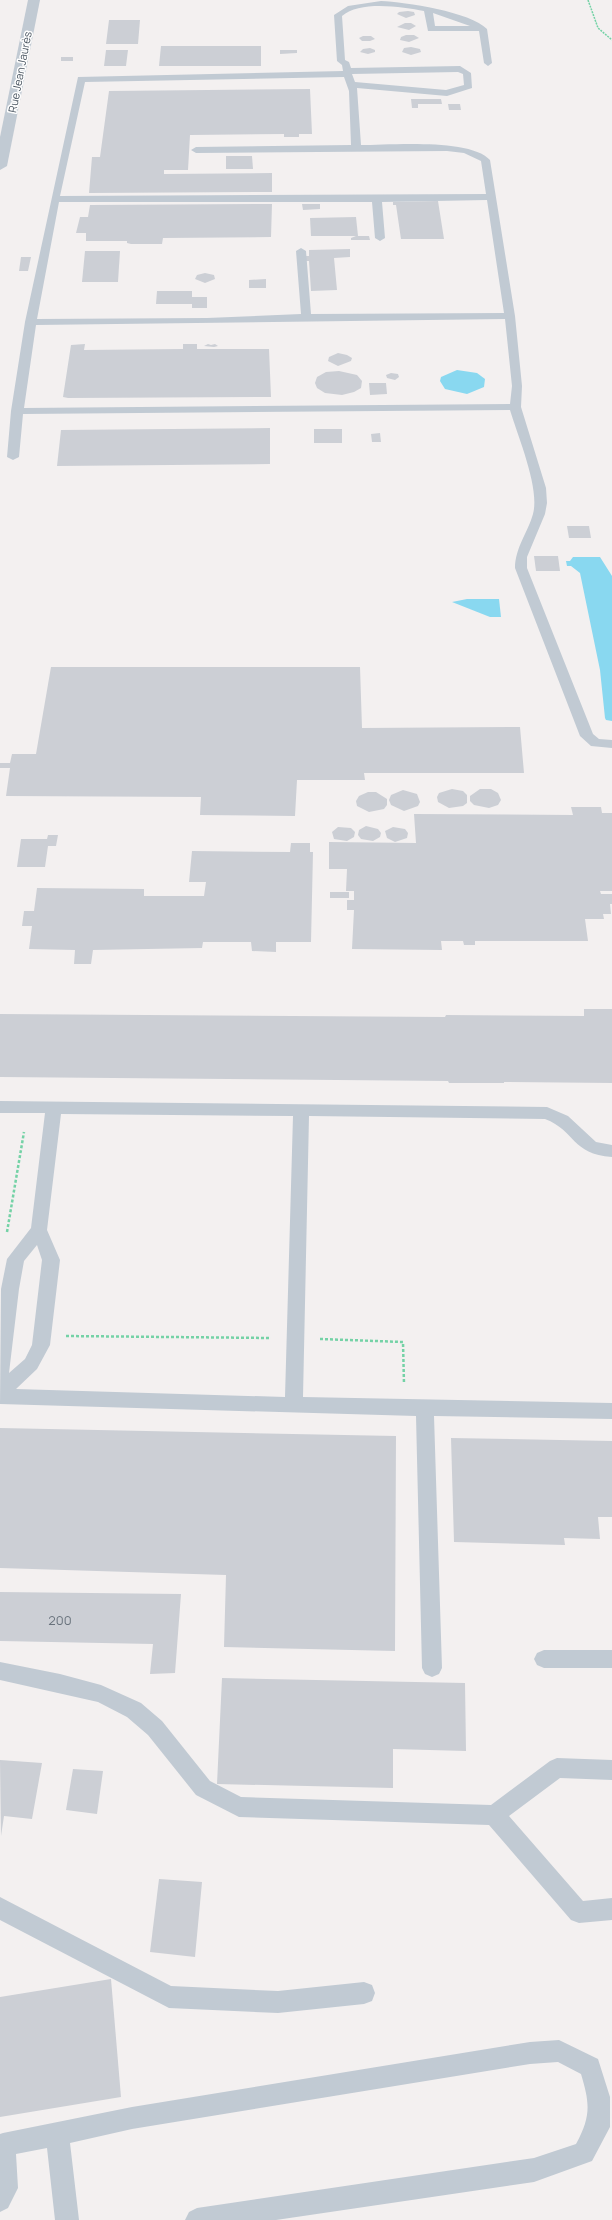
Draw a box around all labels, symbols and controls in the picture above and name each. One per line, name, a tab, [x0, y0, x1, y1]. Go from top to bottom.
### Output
street label: Rue Jean Jaurès	[4, 30, 35, 114]
house number: 200	[48, 1611, 72, 1629]

